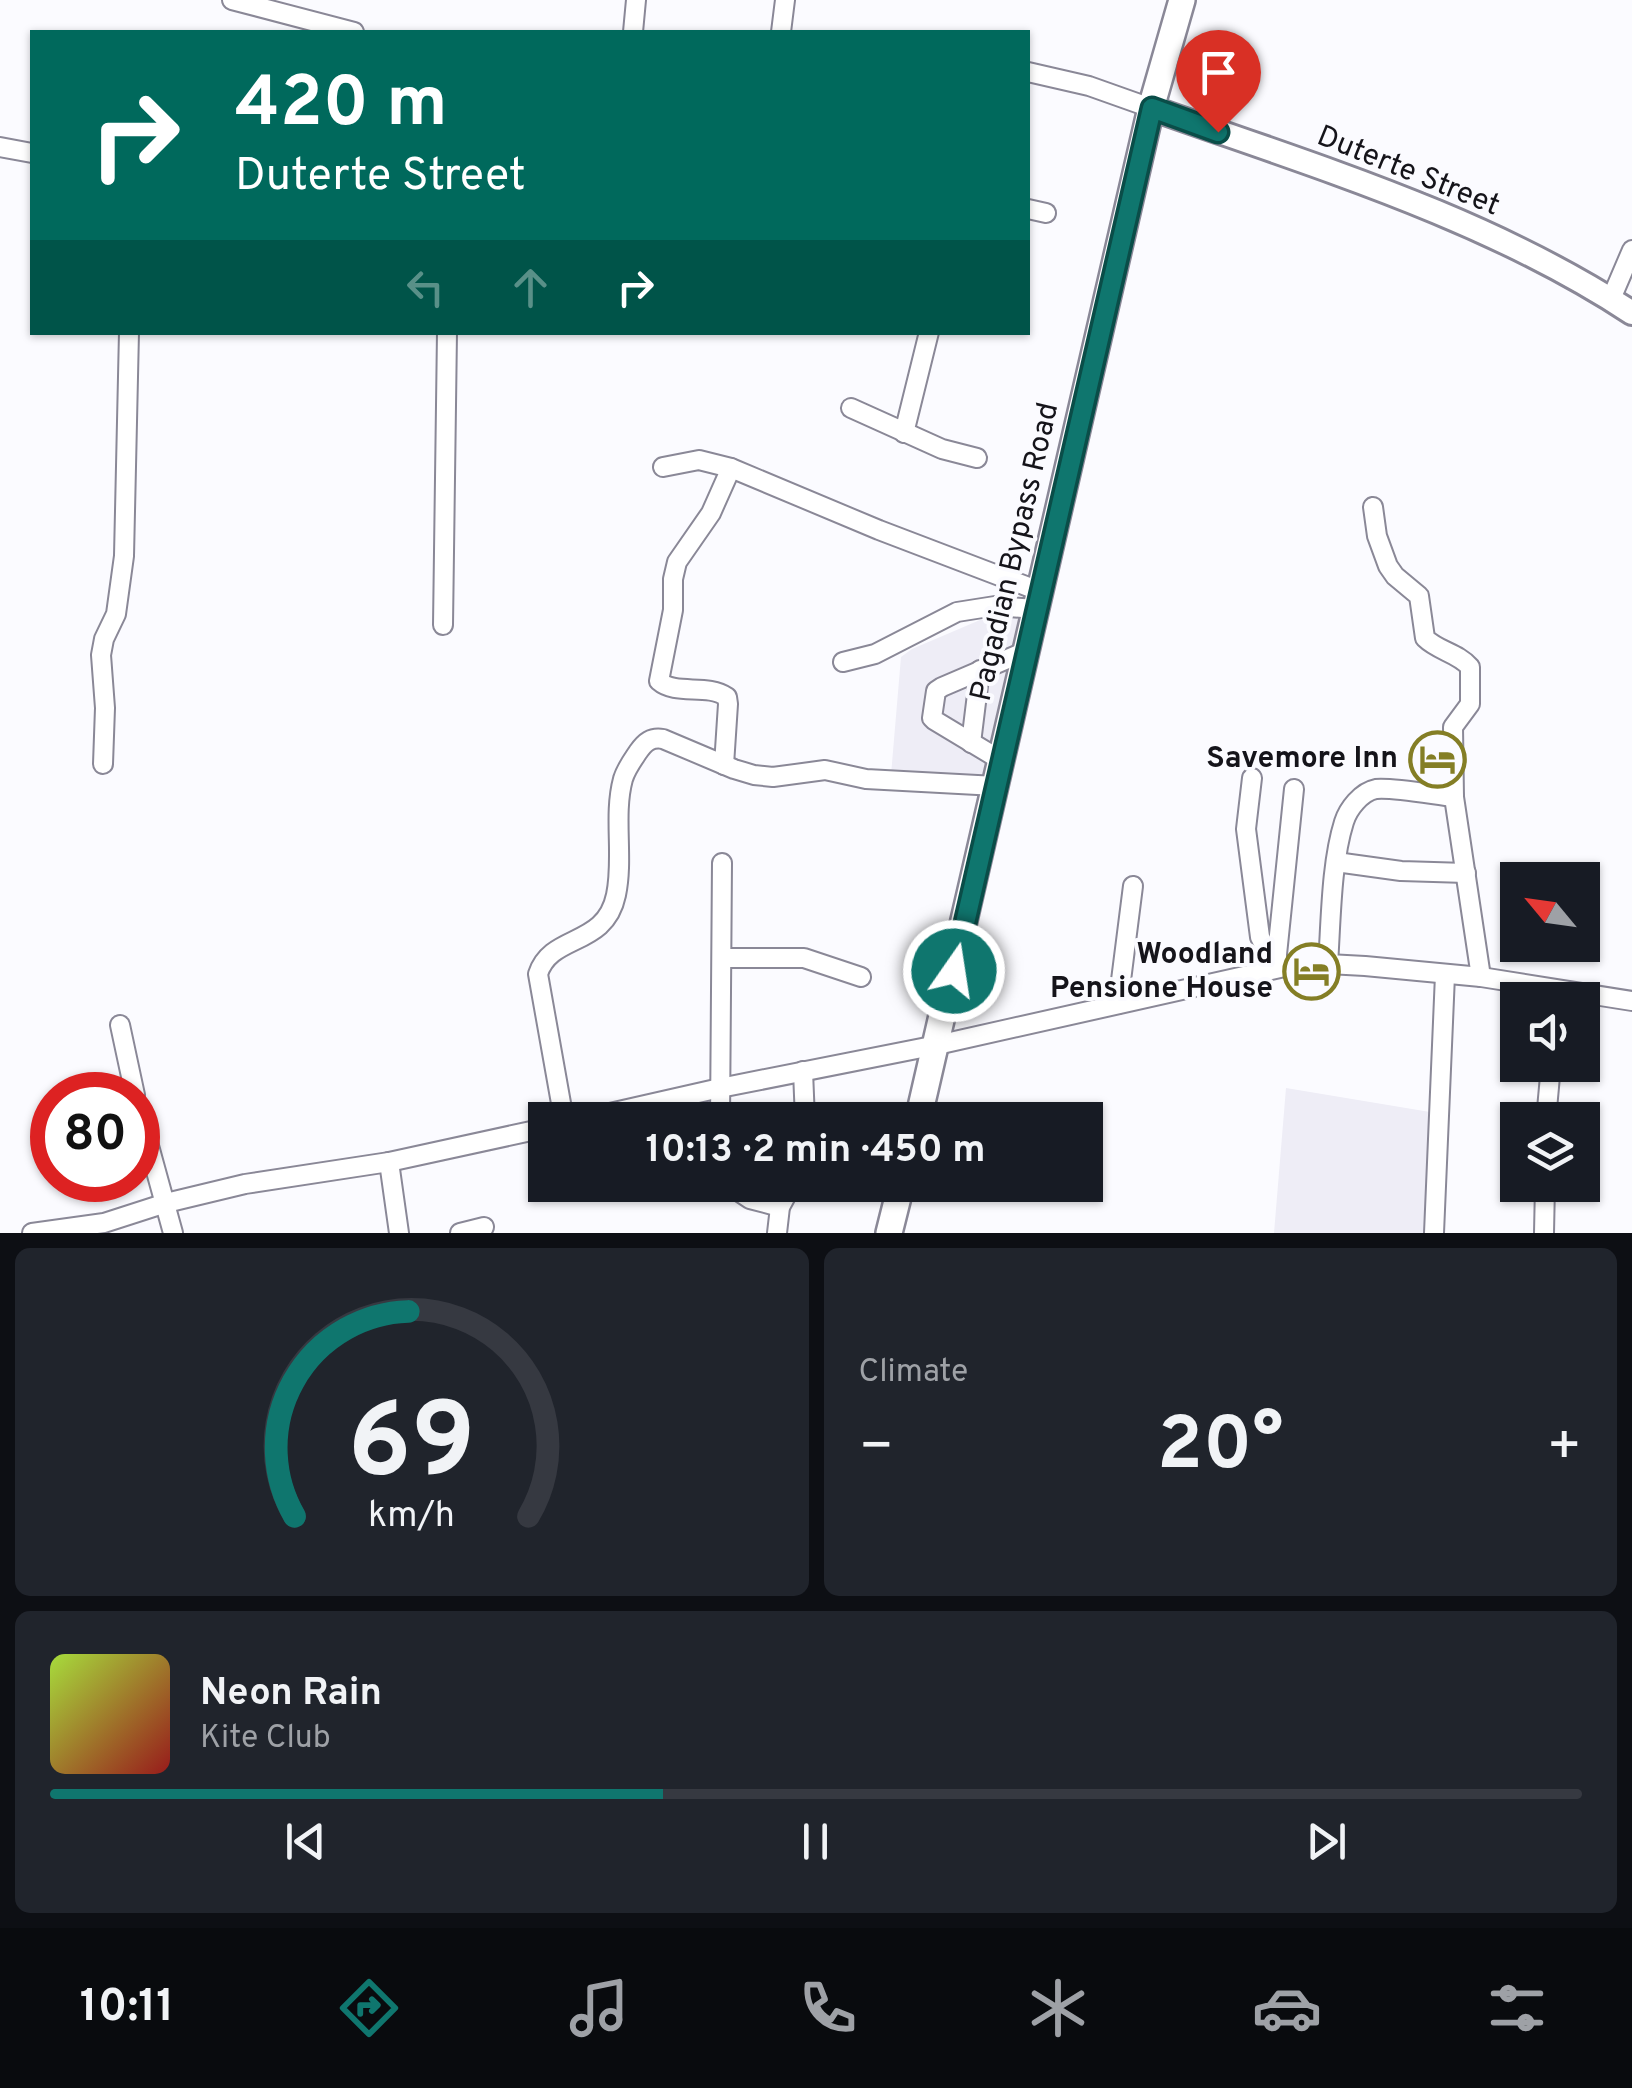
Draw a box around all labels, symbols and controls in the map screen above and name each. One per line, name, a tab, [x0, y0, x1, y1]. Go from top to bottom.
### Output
pin	[1176, 30, 1261, 133]
icon: arrive	[1191, 45, 1246, 100]
text: 420 m	[235, 62, 448, 151]
icon: right	[70, 70, 200, 200]
street label: Duterte Street	[1311, 119, 1505, 225]
text: Duterte Street	[235, 149, 526, 206]
icon: left	[398, 260, 453, 315]
icon: ahead	[503, 260, 558, 315]
icon: right	[608, 260, 663, 315]
street label: Pagadian Bypass Road	[964, 399, 1068, 705]
hotel icon: Savemore Inn	[1407, 729, 1467, 789]
place label: Savemore Inn	[1206, 741, 1398, 778]
north arrow	[1500, 862, 1600, 962]
map controls	[1500, 862, 1600, 1202]
position arrow	[902, 919, 1006, 1023]
place label: Woodland Pensione House	[1050, 937, 1273, 1008]
hotel icon: Woodland Pensione House	[1282, 942, 1342, 1002]
button: sound	[1500, 982, 1600, 1082]
speed limit sign: 80	[30, 1072, 160, 1202]
button: layers	[1500, 1102, 1600, 1202]
text: 10:13 · 2 min · 450 m	[645, 1127, 986, 1176]
text: Climate	[859, 1353, 968, 1393]
text: 69	[348, 1382, 476, 1514]
text: 20°	[1157, 1401, 1283, 1496]
text: −	[859, 1414, 894, 1484]
text: +	[1547, 1414, 1582, 1484]
text: km/h	[368, 1494, 455, 1540]
text: Neon Rain	[200, 1670, 382, 1719]
text: Kite Club	[200, 1719, 331, 1759]
icon: previous	[278, 1814, 333, 1869]
icon: pause	[788, 1814, 843, 1869]
icon: next	[1299, 1814, 1354, 1869]
icon: directions	[334, 1973, 404, 2043]
icon: music	[564, 1973, 634, 2043]
icon: phone	[793, 1973, 863, 2043]
icon: climate	[1023, 1973, 1093, 2043]
icon: car	[1252, 1973, 1322, 2043]
icon: filters	[1482, 1973, 1552, 2043]
text: 10:11	[80, 1980, 174, 2037]

